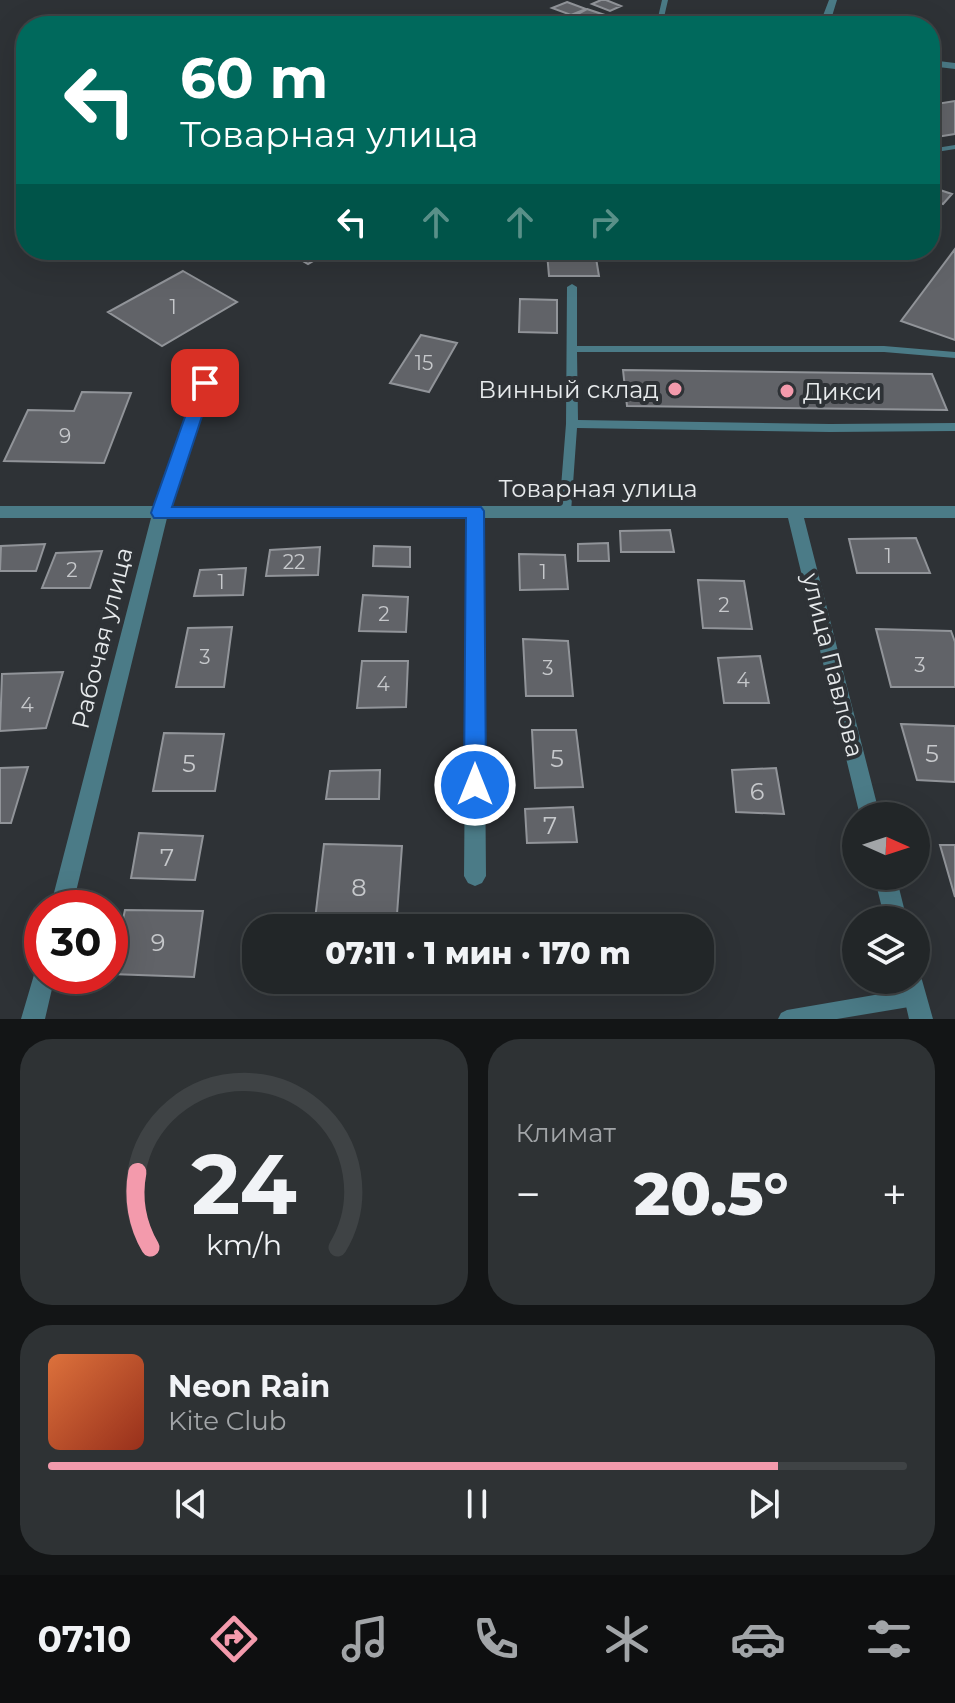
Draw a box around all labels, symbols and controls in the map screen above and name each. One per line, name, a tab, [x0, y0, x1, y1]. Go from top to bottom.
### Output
text: 60 m	[180, 44, 328, 112]
icon: left	[48, 48, 152, 152]
text: Товарная улица	[180, 112, 479, 156]
icon: left	[330, 200, 374, 244]
icon: ahead	[414, 200, 458, 244]
icon: ahead	[498, 200, 542, 244]
icon: right	[582, 200, 626, 244]
house number: 1	[169, 295, 177, 319]
pin	[171, 349, 239, 417]
house number: 15	[415, 351, 433, 375]
icon: arrive	[183, 361, 227, 405]
place label: Винный склад	[478, 375, 659, 404]
place label: Дикси	[803, 377, 882, 406]
marker: Винный склад	[666, 380, 684, 398]
marker: Дикси	[778, 382, 796, 400]
house number: 9	[59, 424, 71, 448]
street label: Товарная улица	[498, 474, 698, 503]
street label: Рабочая улица	[65, 544, 139, 732]
house number: 1	[884, 544, 892, 568]
house number: 22	[283, 550, 305, 574]
house number: 2	[66, 558, 78, 582]
house number: 1	[539, 560, 547, 584]
street label: улица Павлова	[796, 569, 870, 760]
house number: 1	[217, 570, 225, 594]
house number: 2	[718, 593, 730, 617]
house number: 2	[378, 602, 390, 626]
house number: 3	[199, 645, 211, 669]
house number: 3	[914, 653, 926, 677]
house number: 3	[542, 656, 554, 680]
house number: 4	[736, 668, 750, 692]
house number: 4	[376, 672, 390, 696]
house number: 4	[20, 693, 34, 717]
house number: 5	[925, 739, 939, 768]
position arrow	[433, 743, 517, 827]
house number: 5	[550, 744, 564, 773]
house number: 5	[182, 749, 196, 778]
house number: 6	[750, 777, 764, 806]
north arrow	[842, 802, 930, 890]
map controls	[842, 802, 930, 994]
house number: 7	[543, 811, 557, 840]
house number: 7	[160, 843, 174, 872]
house number: 8	[351, 873, 367, 902]
speed limit sign: 30	[24, 890, 128, 994]
button: layers	[842, 906, 930, 994]
house number: 9	[151, 928, 165, 957]
text: 07:11 · 1 мин · 170 m	[325, 935, 631, 972]
text: Климат	[516, 1117, 616, 1149]
text: 24	[191, 1133, 297, 1235]
text: 20.5°	[634, 1157, 788, 1230]
text: −	[516, 1167, 541, 1221]
text: +	[882, 1167, 907, 1221]
text: km/h	[206, 1227, 282, 1262]
text: Neon Rain	[168, 1368, 330, 1405]
text: Kite Club	[168, 1405, 286, 1437]
icon: previous	[169, 1482, 213, 1526]
icon: pause	[455, 1482, 499, 1526]
icon: next	[742, 1482, 786, 1526]
icon: directions	[206, 1611, 262, 1667]
icon: music	[337, 1611, 393, 1667]
icon: phone	[468, 1611, 524, 1667]
icon: climate	[599, 1611, 655, 1667]
icon: car	[730, 1611, 786, 1667]
icon: filters	[861, 1611, 917, 1667]
text: 07:10	[38, 1617, 131, 1661]

